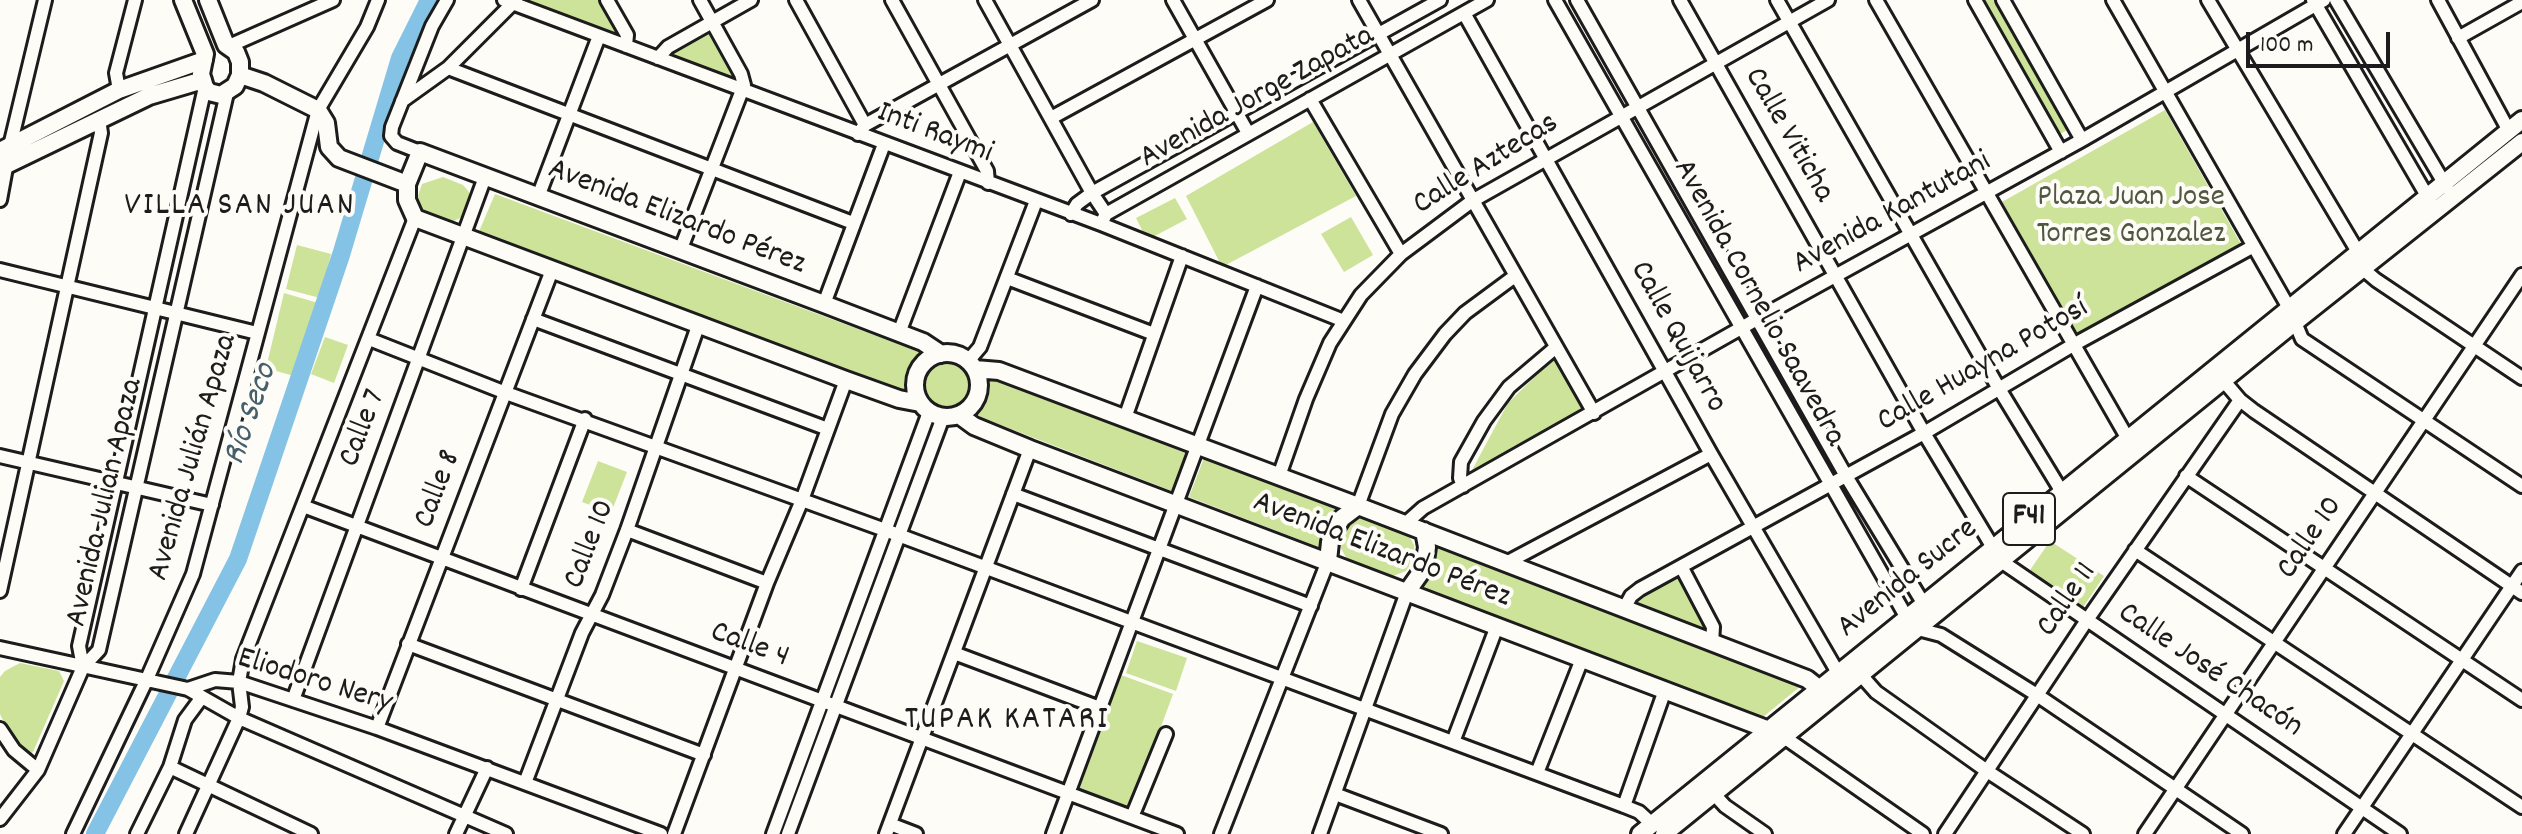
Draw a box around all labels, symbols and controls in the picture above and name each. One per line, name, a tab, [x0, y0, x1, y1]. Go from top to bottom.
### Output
scale bar	[2250, 16, 2394, 66]
street label: Avenida Jorge Zapata	[1134, 19, 1382, 179]
text: 100 m	[2260, 29, 2313, 63]
street label: Calle Viticha	[1733, 62, 1841, 210]
street label: Inti Raymi	[871, 95, 997, 175]
street label: Calle Aztecas	[1407, 106, 1567, 226]
street label: Avenida Kantutani	[1787, 145, 1999, 285]
street label: Avenida Elizardo Pérez	[542, 152, 810, 286]
street label: Avenida Cornelio Saavedra	[1662, 154, 1852, 454]
park label: Plaza Juan Jose Torres Gonzalez	[2037, 181, 2225, 256]
district label: VILLA SAN JUAN	[124, 188, 356, 228]
street label: Calle Quijarro	[1619, 256, 1733, 420]
street label: Calle Huayna Potosí	[1872, 291, 2096, 443]
street label: Avenida Julián Apaza	[142, 330, 248, 586]
water label: Río Seco	[217, 359, 289, 471]
street label: Avenida Julian Apaza	[60, 375, 154, 631]
street label: Calle 7	[333, 385, 397, 473]
street label: Calle 8	[408, 446, 472, 534]
street label: Avenida Elizardo Pérez	[1247, 485, 1515, 619]
street label: Calle 10	[2270, 490, 2354, 588]
road number: F41	[2003, 493, 2055, 545]
street label: Calle 10	[558, 495, 626, 595]
street label: Avenida Sucre	[1831, 512, 1987, 648]
street label: Calle 11	[2030, 556, 2108, 646]
street label: Calle José Chacón	[2109, 596, 2309, 748]
street label: Calle 4	[704, 615, 794, 679]
street label: Eliodoro Nery	[232, 641, 396, 725]
district label: TUPAK KATARI	[904, 702, 1110, 742]

